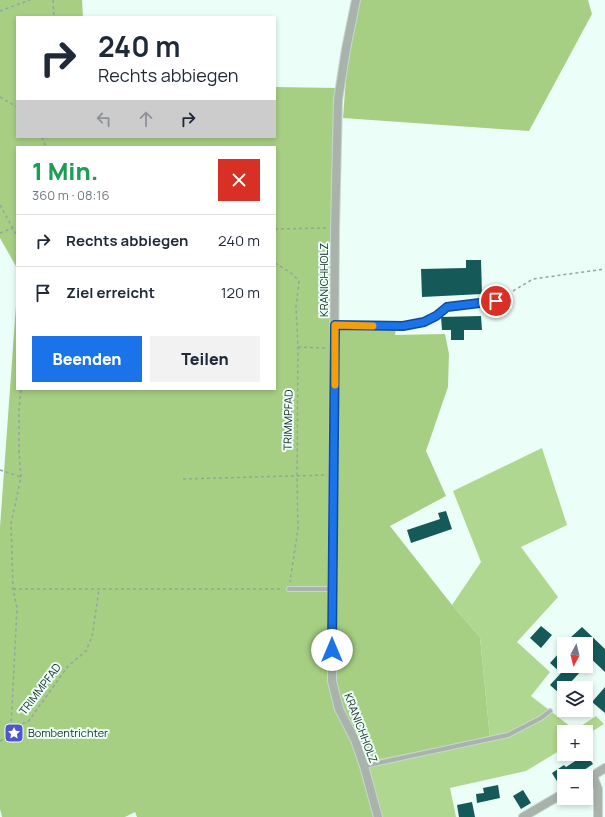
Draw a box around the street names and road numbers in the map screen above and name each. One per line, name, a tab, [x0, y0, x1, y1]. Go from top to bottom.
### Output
street label: KRANICHHOLZ	[316, 243, 331, 317]
street label: TRIMMPFAD	[279, 389, 296, 451]
street label: TRIMMPFAD	[15, 660, 64, 718]
street label: KRANICHHOLZ	[341, 691, 382, 765]

